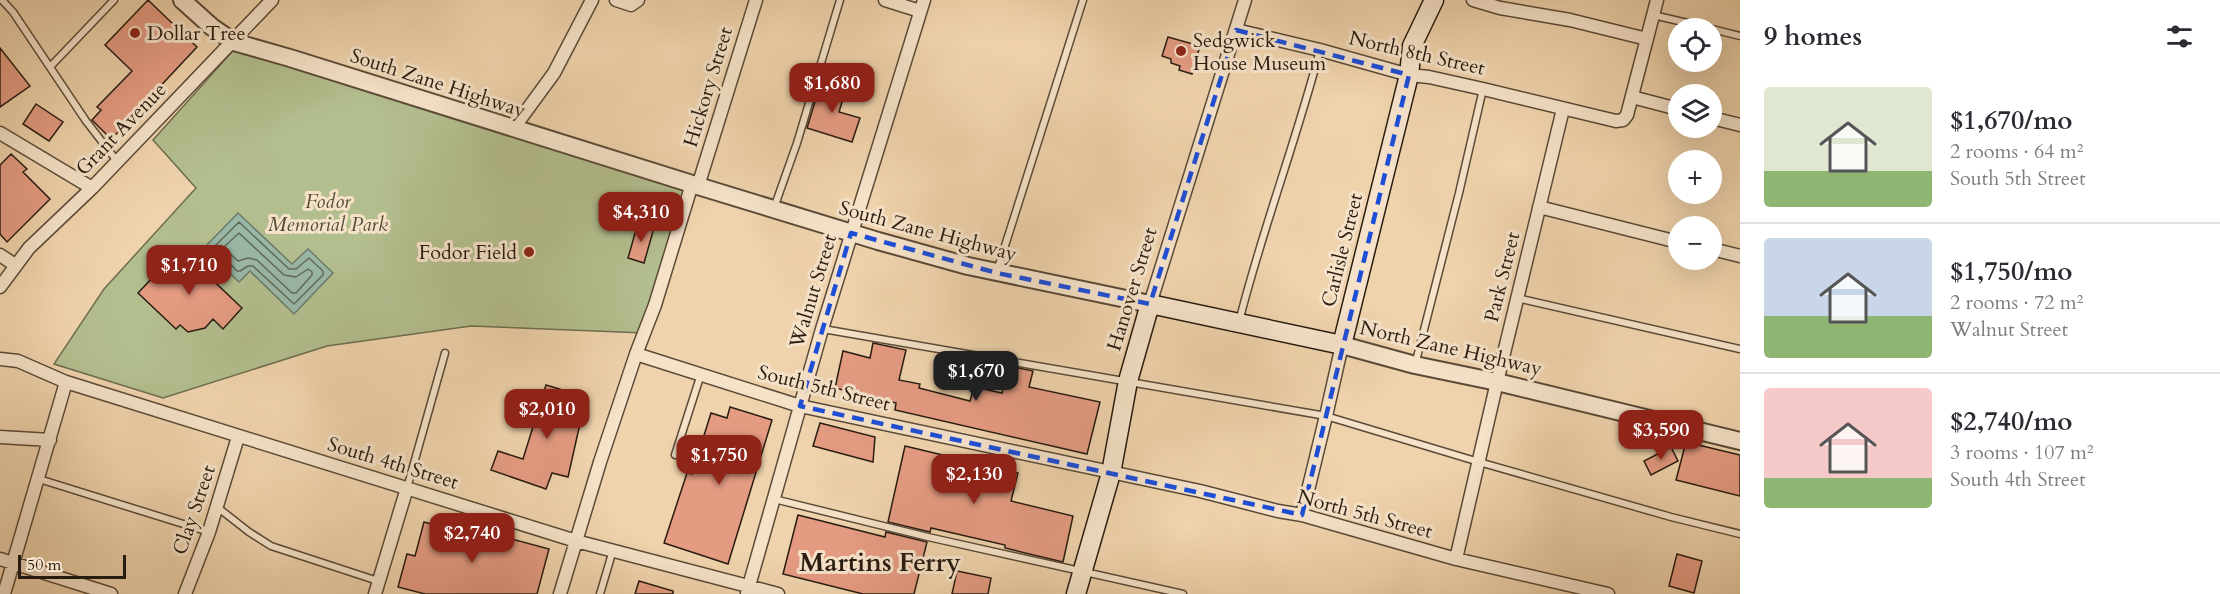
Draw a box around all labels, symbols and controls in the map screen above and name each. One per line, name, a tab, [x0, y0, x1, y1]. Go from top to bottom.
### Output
map controls	[1668, 18, 1722, 270]
button: locate	[1668, 18, 1722, 72]
text: 9 homes	[1764, 19, 1862, 54]
place label: Dollar Tree	[147, 20, 246, 47]
icon: filters	[2163, 20, 2196, 53]
street label: Hickory Street	[677, 23, 739, 150]
street label: North 8th Street	[1346, 24, 1488, 82]
marker: Dollar Tree	[128, 26, 142, 40]
place label: Sedgwick House Museum	[1193, 27, 1326, 77]
street label: South Zane Highway	[347, 42, 530, 124]
marker: Sedgwick House Museum	[1174, 44, 1188, 58]
pin: $1,680	[783, 63, 881, 114]
text: $1,680	[803, 69, 861, 96]
street label: Grant Avenue	[70, 77, 172, 181]
button: layers	[1668, 84, 1722, 138]
text: $1,670/mo	[1950, 103, 2073, 138]
icon: home	[1812, 111, 1884, 183]
text: 2 rooms · 64 m²	[1950, 138, 2083, 165]
button: +	[1668, 150, 1722, 204]
text: South 5th Street	[1950, 165, 2086, 192]
park label: Fodor Memorial Park	[268, 188, 388, 238]
street label: Carlisle Street	[1315, 190, 1369, 310]
pin: $4,310	[592, 192, 690, 243]
street label: South Zane Highway	[836, 194, 1020, 268]
text: $4,310	[612, 198, 670, 225]
button: −	[1668, 216, 1722, 270]
street label: Hanover Street	[1100, 223, 1164, 354]
street label: Park Street	[1478, 228, 1526, 325]
street label: Walnut Street	[783, 230, 843, 352]
place label: Fodor Field	[419, 239, 517, 266]
pin: $1,710	[140, 245, 238, 296]
marker: Fodor Field	[522, 245, 536, 259]
text: $1,710	[160, 251, 218, 278]
text: $1,750/mo	[1950, 254, 2073, 289]
icon: home	[1812, 262, 1884, 334]
text: 2 rooms · 72 m²	[1950, 289, 2083, 316]
street label: North Zane Highway	[1357, 314, 1545, 382]
text: Walnut Street	[1950, 316, 2068, 343]
pin: $1,670	[927, 351, 1025, 402]
text: $1,670	[947, 357, 1005, 384]
street label: South 5th Street	[755, 359, 894, 418]
pin: $2,010	[498, 389, 596, 440]
text: $2,010	[518, 395, 576, 422]
text: $2,740/mo	[1950, 404, 2073, 439]
pin: $3,590	[1612, 410, 1710, 461]
icon: home	[1812, 412, 1884, 484]
text: $3,590	[1632, 416, 1690, 443]
street label: South 4th Street	[324, 430, 462, 496]
pin: $1,750	[670, 435, 768, 486]
text: 3 rooms · 107 m²	[1950, 439, 2094, 466]
text: $1,750	[690, 441, 748, 468]
pin: $2,130	[925, 454, 1023, 505]
text: $2,130	[945, 460, 1003, 487]
street label: Clay Street	[166, 461, 222, 558]
text: South 4th Street	[1950, 466, 2086, 493]
street label: North 5th Street	[1294, 483, 1436, 545]
pin: $2,740	[423, 513, 521, 564]
text: $2,740	[443, 519, 501, 546]
district label: Martins Ferry	[799, 545, 961, 580]
scale bar	[18, 552, 126, 580]
text: 50 m	[27, 554, 61, 576]

